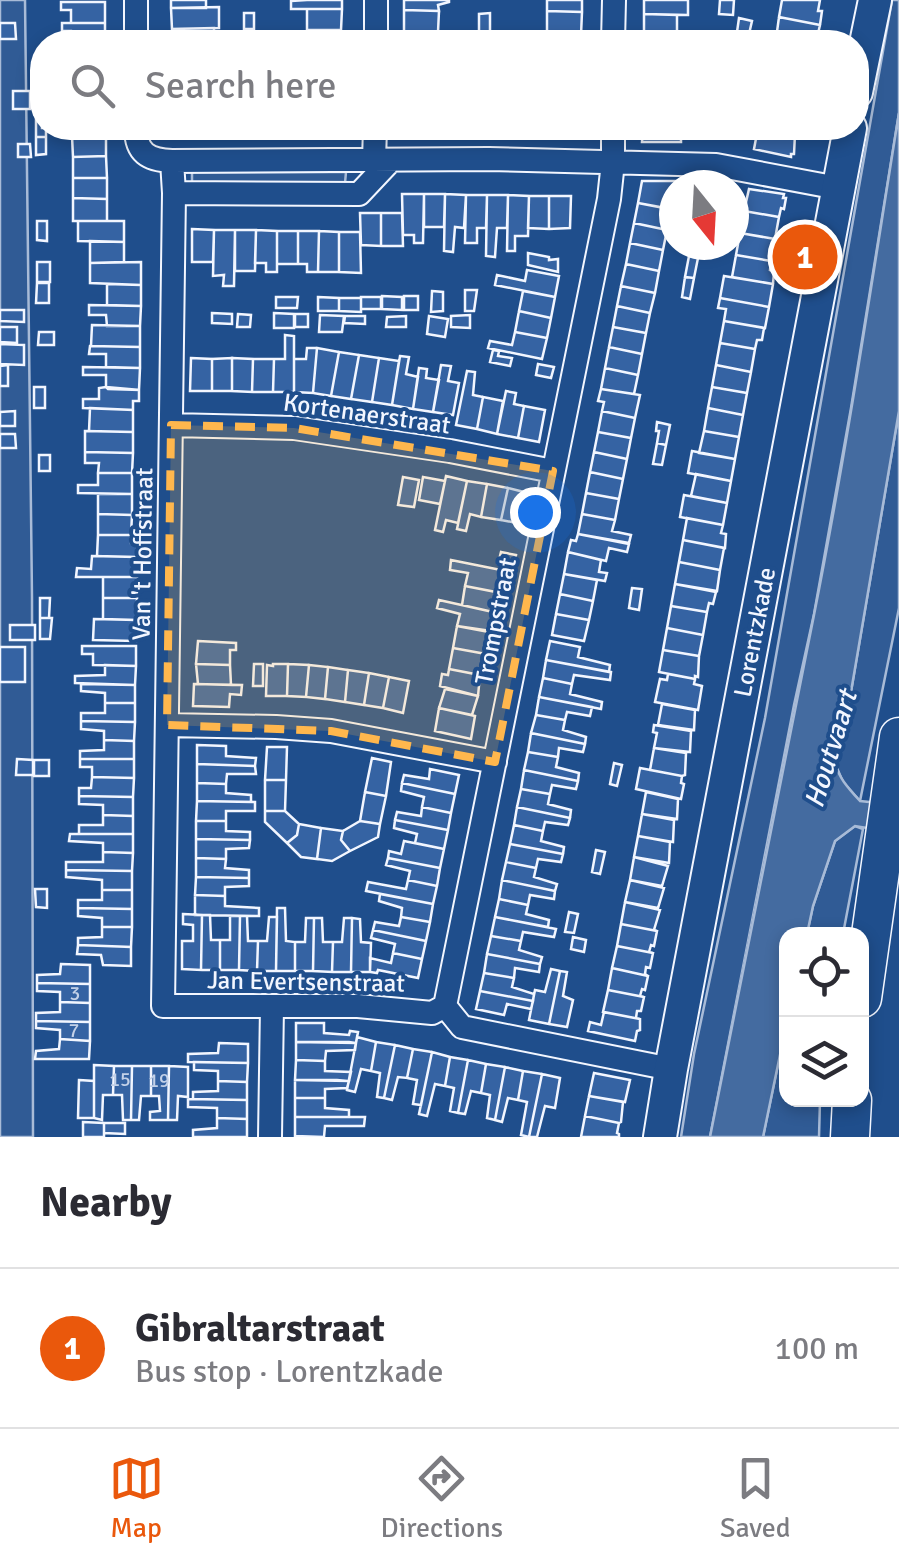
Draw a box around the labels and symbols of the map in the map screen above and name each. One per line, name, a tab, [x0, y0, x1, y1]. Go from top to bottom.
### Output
north arrow	[659, 170, 749, 260]
pin: 1	[772, 220, 838, 294]
street label: Kortenaerstraat	[281, 386, 453, 441]
street label: Van 't Hoffstraat	[125, 467, 160, 641]
your location	[510, 487, 561, 538]
street label: Trompstraat	[468, 555, 523, 687]
street label: Lorentzkade	[727, 565, 782, 700]
water label: Houtvaart	[797, 684, 866, 812]
street label: Jan Evertsenstraat	[207, 964, 405, 999]
house number: 3	[70, 981, 80, 1006]
house number: 7	[69, 1018, 79, 1043]
house number: 15	[109, 1067, 131, 1092]
house number: 19	[148, 1068, 170, 1093]

